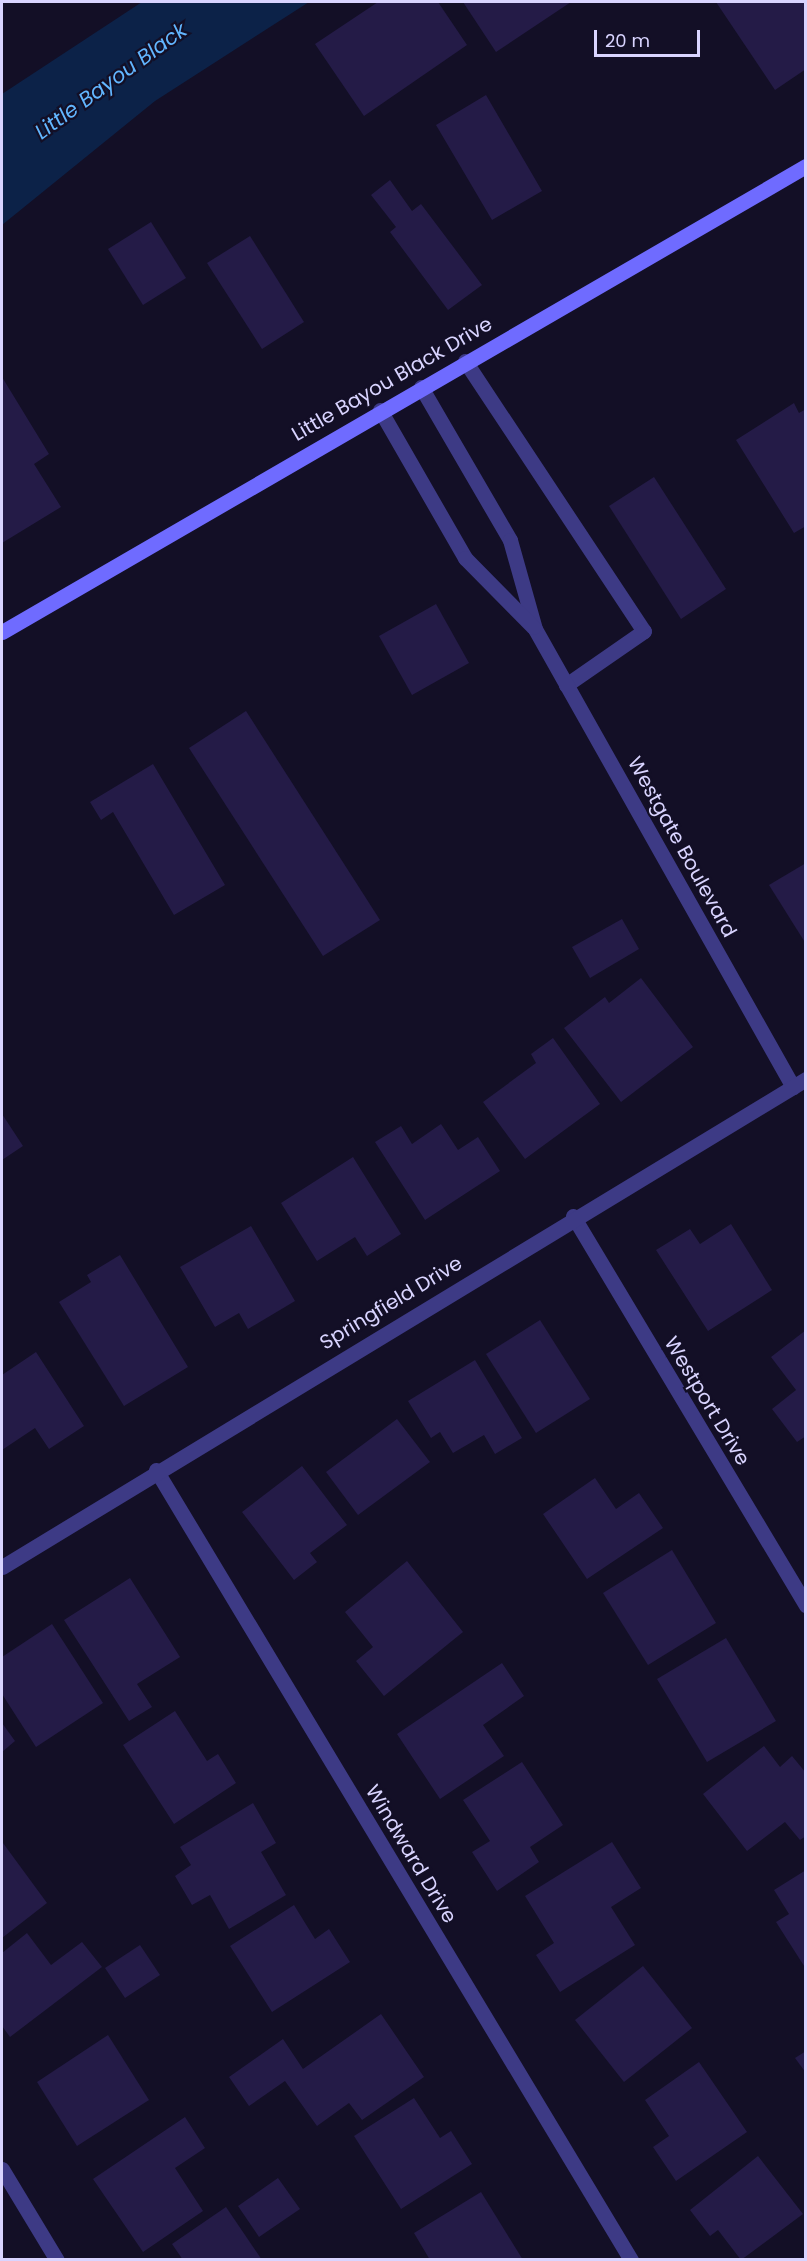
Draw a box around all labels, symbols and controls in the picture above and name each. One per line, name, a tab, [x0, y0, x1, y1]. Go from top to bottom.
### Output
water label: Little Bayou Black	[30, 17, 192, 145]
scale bar	[597, 18, 704, 56]
text: 20 m	[605, 28, 650, 53]
street label: Little Bayou Black Drive	[288, 312, 496, 446]
street label: Westgate Boulevard	[622, 753, 742, 941]
street label: Springfield Drive	[315, 1251, 467, 1355]
street label: Westport Drive	[659, 1332, 755, 1470]
street label: Windward Drive	[360, 1780, 462, 1928]

